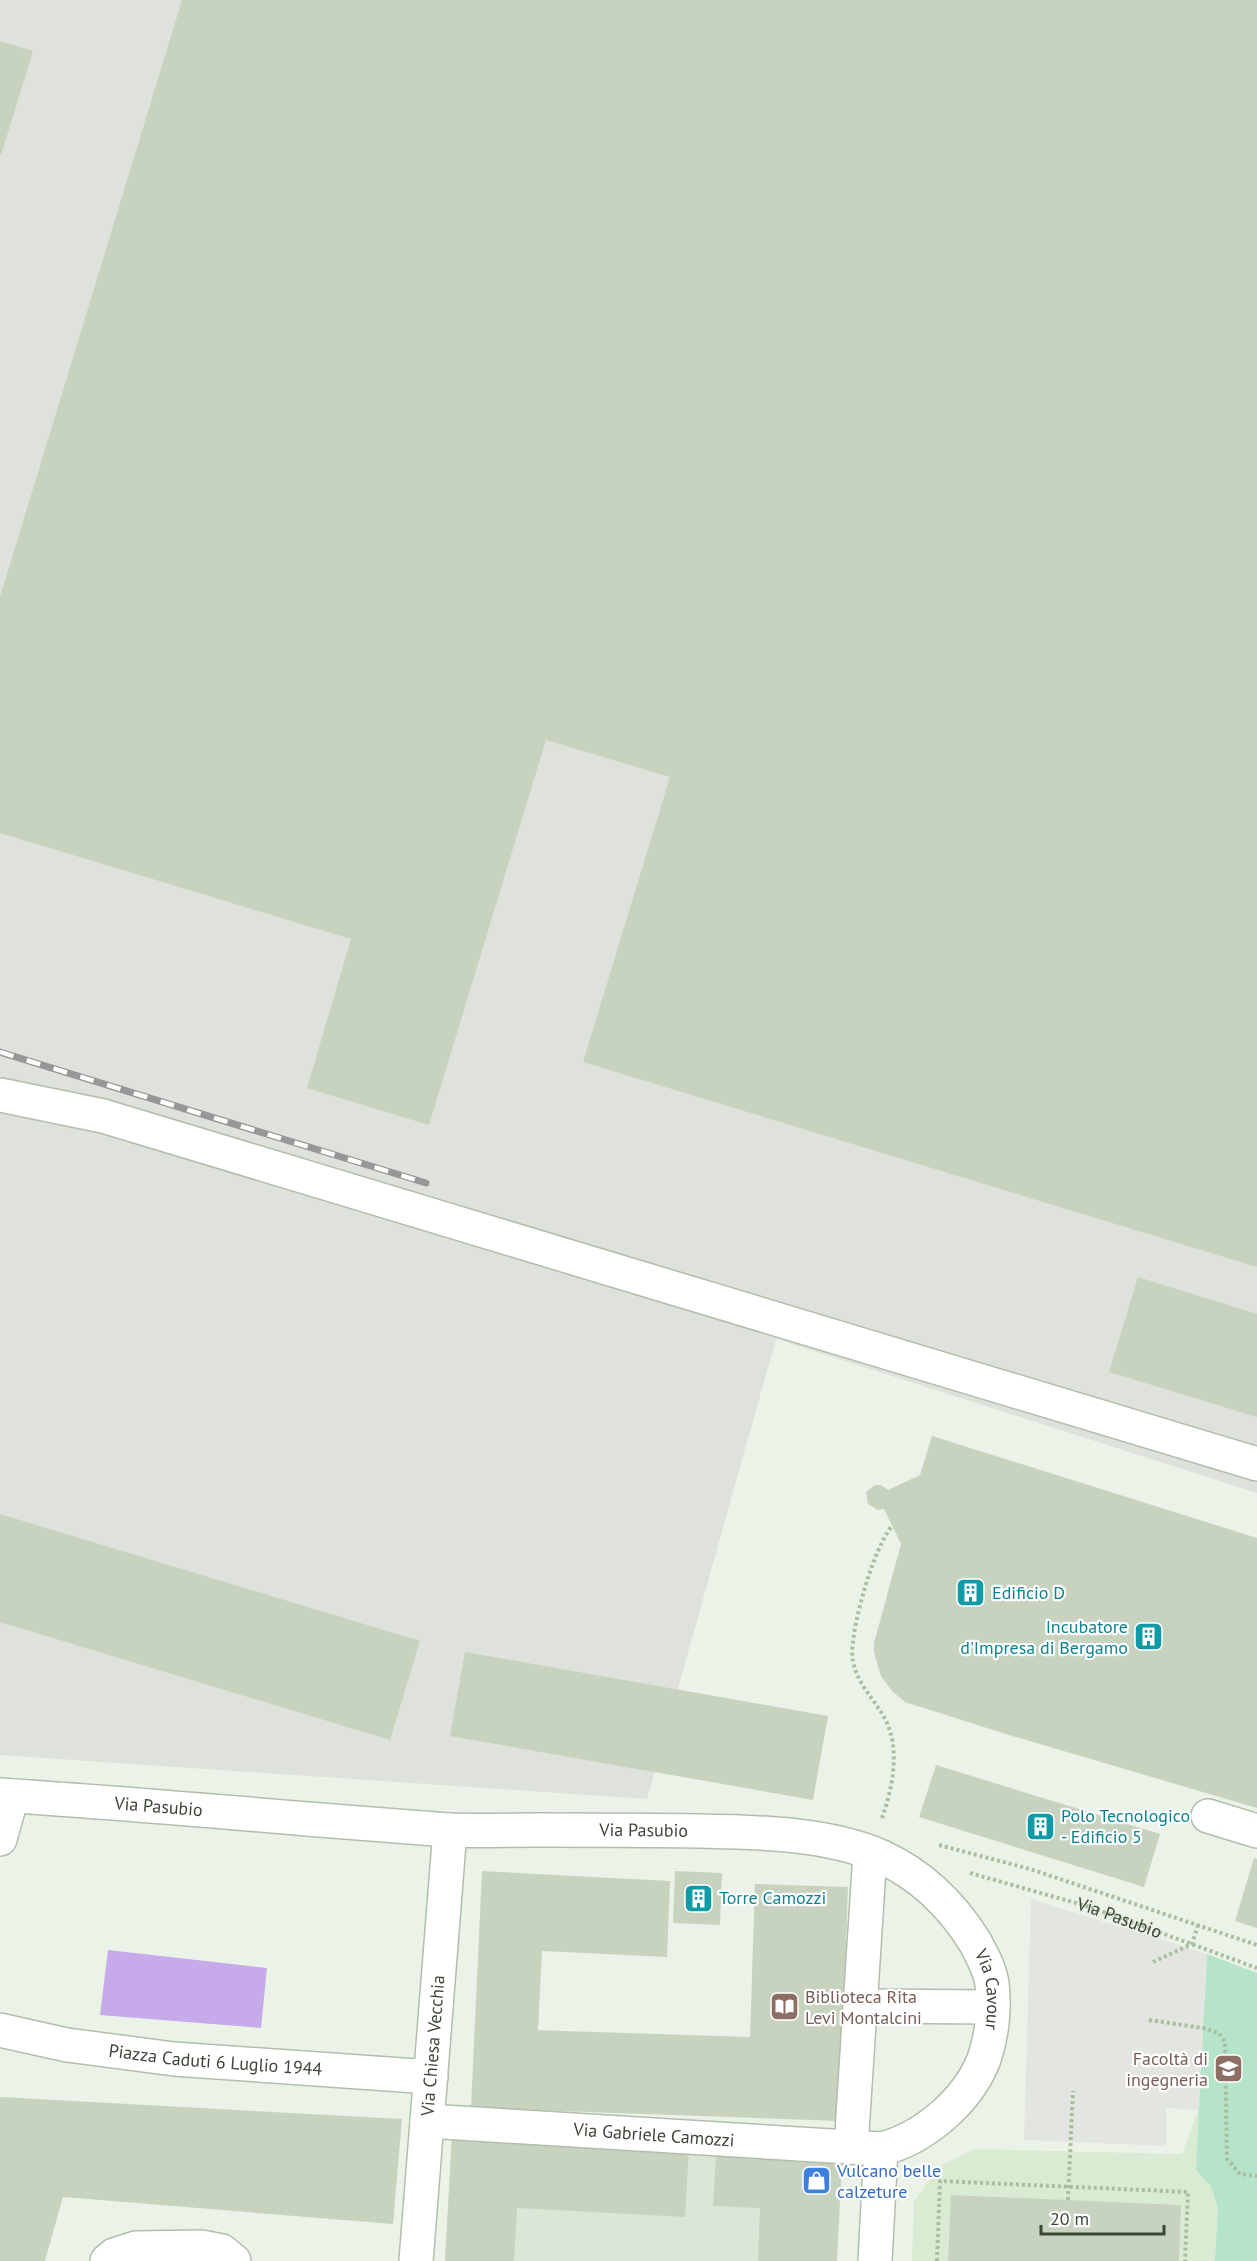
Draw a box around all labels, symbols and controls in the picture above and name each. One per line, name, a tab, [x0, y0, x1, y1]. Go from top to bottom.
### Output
building icon: Edificio D	[955, 1577, 987, 1609]
place label: Edificio D	[992, 1581, 1065, 1604]
place label: Incubatore d'Impresa di Bergamo	[960, 1615, 1128, 1659]
building icon: Incubatore d'Impresa di Bergamo	[1133, 1621, 1165, 1653]
street label: Via Pasubio	[113, 1791, 204, 1821]
place label: Polo Tecnologico - Edificio 5	[1061, 1804, 1190, 1848]
building icon: Polo Tecnologico - Edificio 5	[1024, 1810, 1056, 1842]
street label: Via Pasubio	[598, 1818, 688, 1842]
building icon: Torre Camozzi	[682, 1882, 714, 1914]
place label: Torre Camozzi	[719, 1886, 826, 1909]
street label: Via Pasubio	[1073, 1892, 1165, 1943]
street label: Via Cavour	[969, 1944, 1005, 2032]
street label: Via Chiesa Vecchia	[415, 1974, 450, 2118]
place label: Biblioteca Rita Levi Montalcini	[805, 1985, 922, 2029]
library icon: Biblioteca Rita Levi Montalcini	[768, 1991, 800, 2023]
street label: Piazza Caduti 6 Luglio 1944	[107, 2039, 323, 2080]
place label: Facoltà di ingegneria	[1126, 2047, 1208, 2091]
school or university icon: Facoltà di ingegneria	[1213, 2053, 1245, 2085]
street label: Via Gabriele Camozzi	[572, 2117, 735, 2152]
place label: Vulcano belle calzeture	[836, 2159, 941, 2203]
shop icon: Vulcano belle calzeture	[800, 2165, 832, 2197]
scale bar	[1041, 2198, 1164, 2236]
text: 20 m	[1050, 2207, 1089, 2230]

